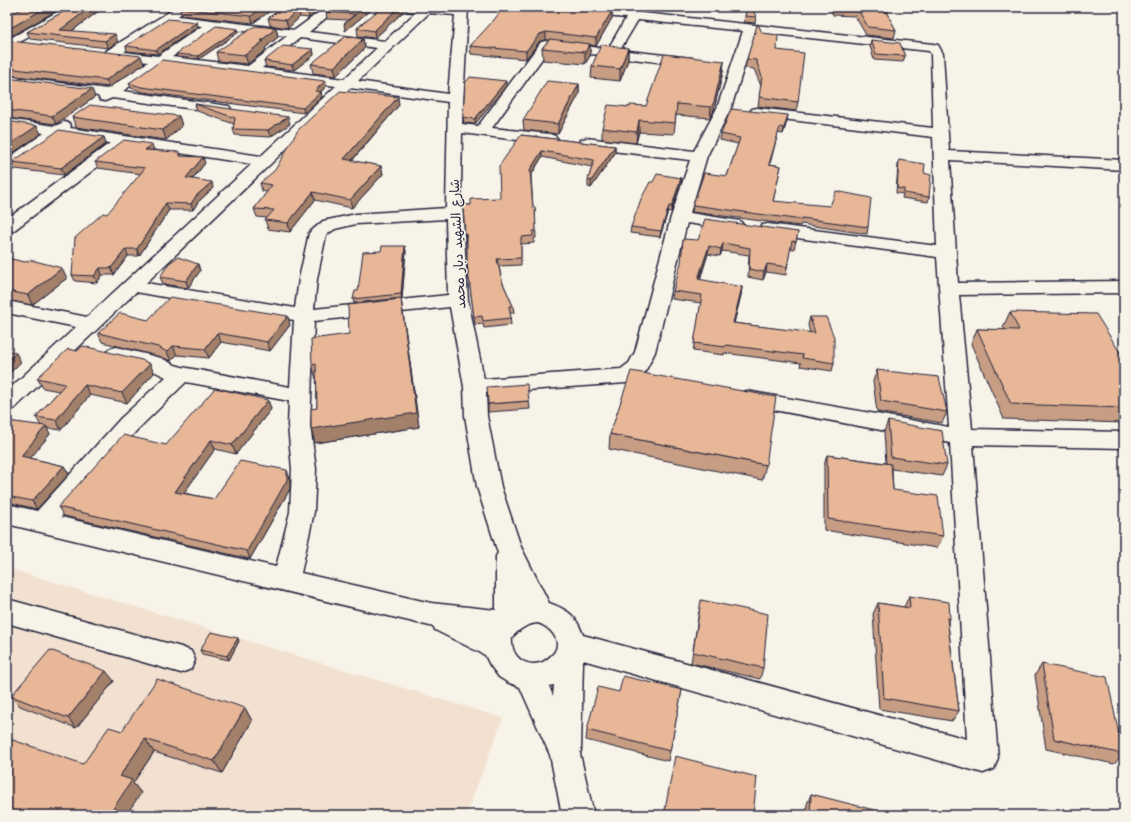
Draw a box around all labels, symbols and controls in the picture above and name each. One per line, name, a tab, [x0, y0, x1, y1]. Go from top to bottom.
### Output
street label: شارع الشهيد دبار محمد	[446, 179, 470, 309]

